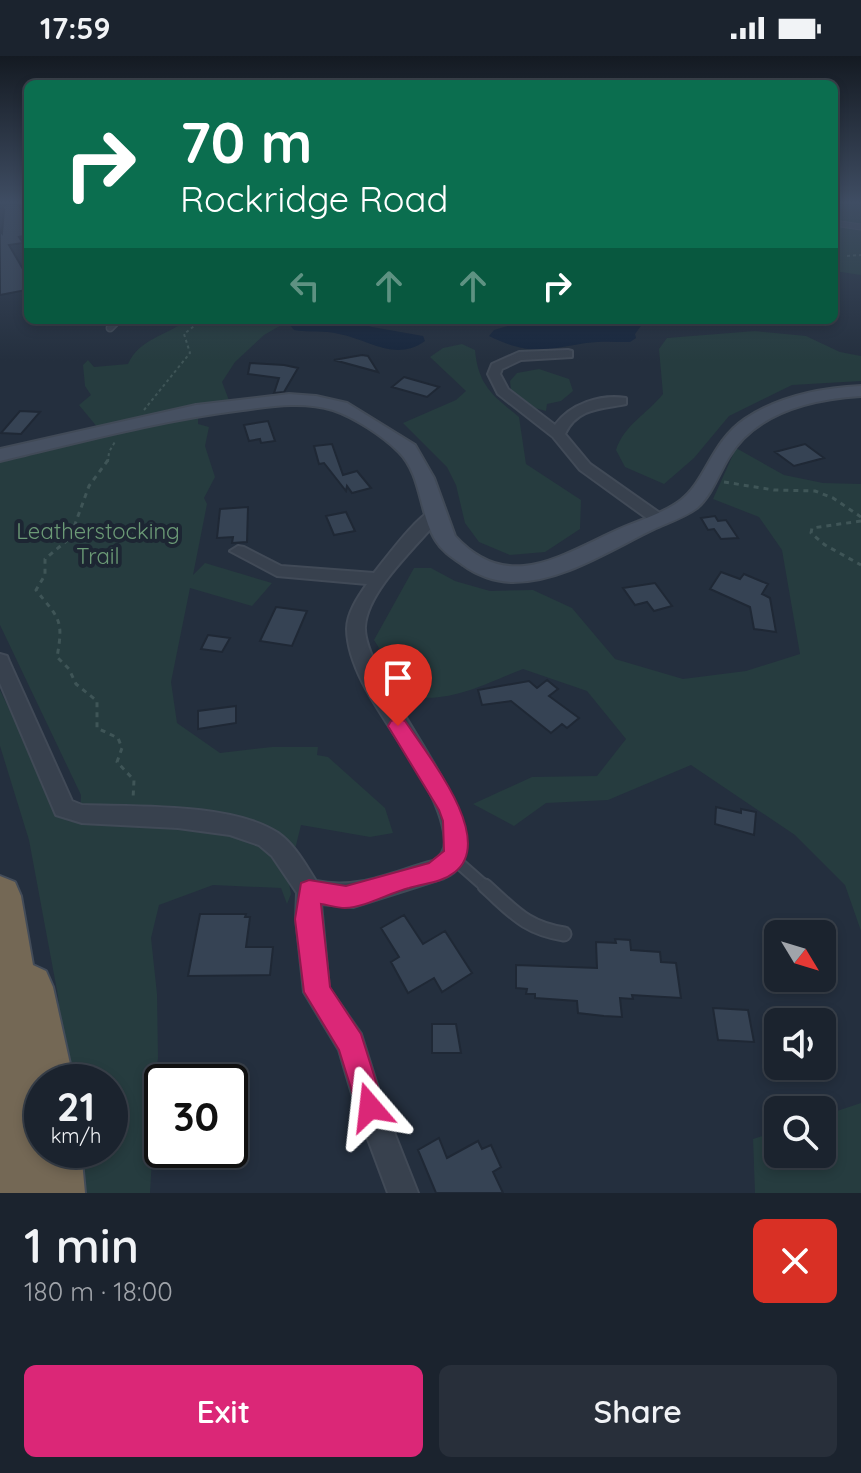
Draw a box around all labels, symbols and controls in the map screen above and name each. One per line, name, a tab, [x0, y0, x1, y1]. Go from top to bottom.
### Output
text: 17:59	[40, 9, 111, 47]
text: 70 m	[180, 107, 312, 177]
icon: right	[48, 112, 152, 216]
text: Rockridge Road	[180, 176, 448, 221]
icon: left	[283, 264, 327, 308]
icon: ahead	[367, 264, 411, 308]
icon: ahead	[451, 264, 495, 308]
icon: right	[535, 264, 579, 308]
park label: Leatherstocking Trail	[16, 517, 180, 570]
pin	[364, 644, 432, 726]
icon: arrive	[376, 656, 420, 700]
north arrow	[764, 920, 836, 992]
map controls	[764, 920, 836, 1168]
button: sound	[764, 1008, 836, 1080]
speed limit sign: 30	[144, 1064, 248, 1168]
position arrow	[328, 1065, 412, 1149]
text: 21	[57, 1081, 95, 1131]
button: search	[764, 1096, 836, 1168]
text: km/h	[51, 1123, 101, 1148]
text: 1 min	[24, 1215, 139, 1275]
button: close	[753, 1219, 837, 1303]
text: 180 m · 18:00	[24, 1275, 173, 1308]
button: Exit	[24, 1365, 423, 1457]
button: Share	[439, 1365, 837, 1457]

